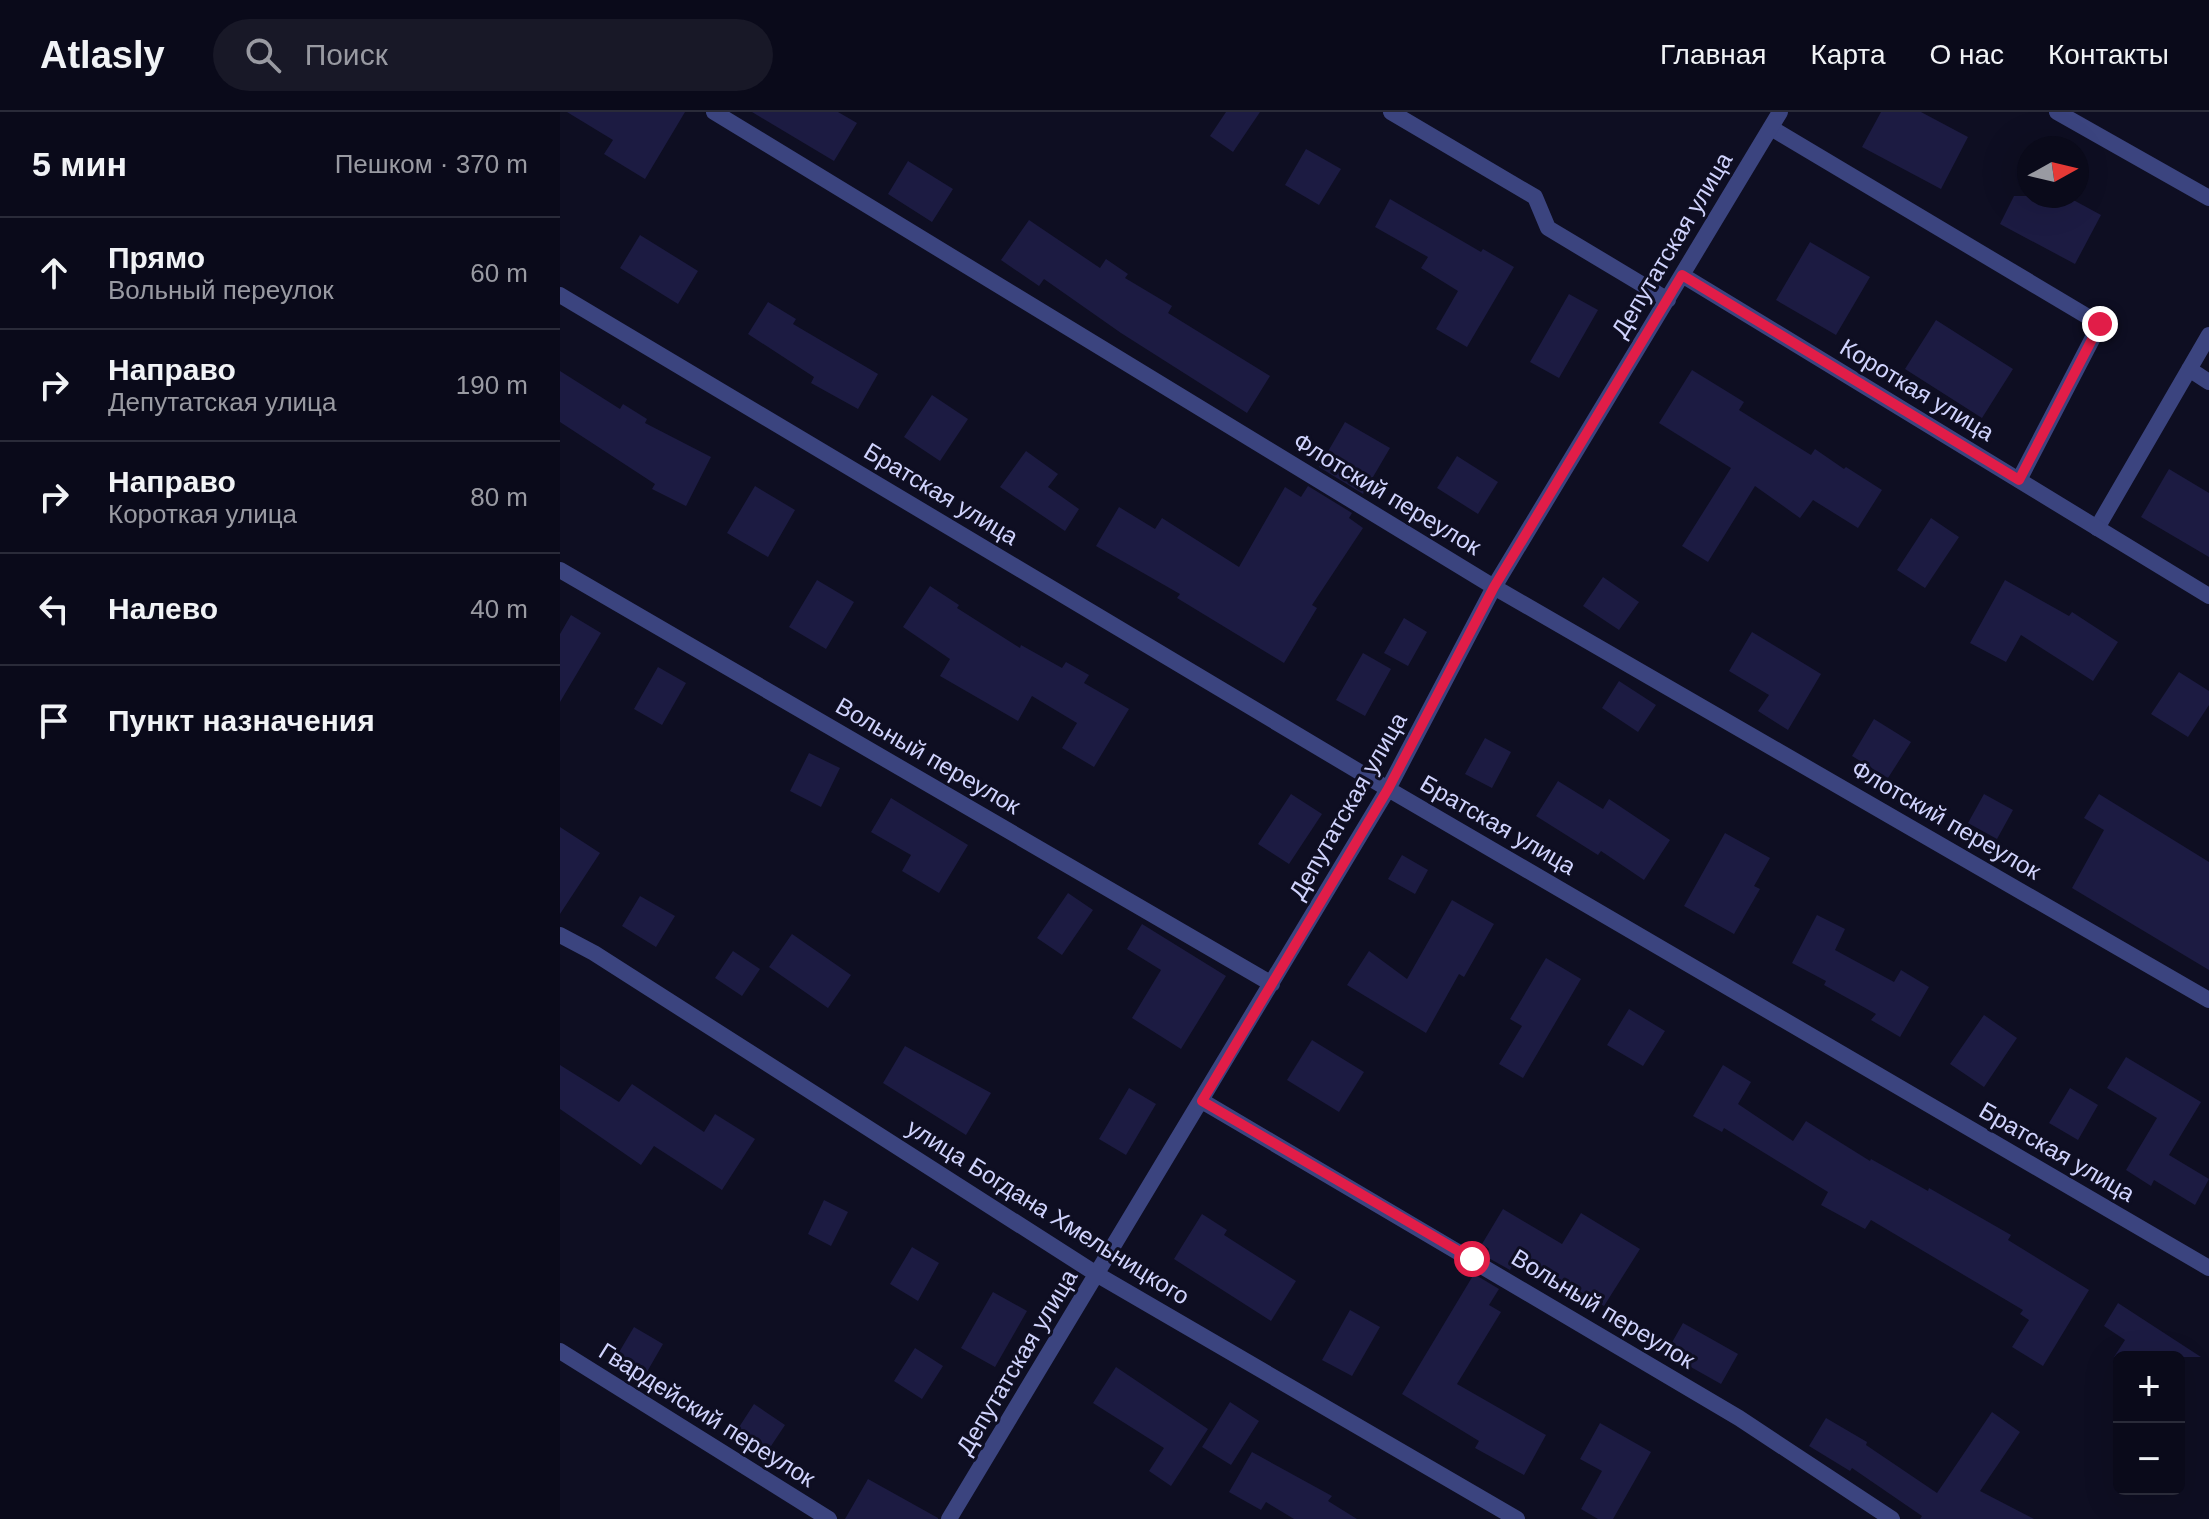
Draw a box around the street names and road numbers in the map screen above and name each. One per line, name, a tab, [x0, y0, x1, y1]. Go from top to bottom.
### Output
street label: Депутатская улица	[1606, 147, 1738, 342]
street label: Короткая улица	[1836, 333, 2000, 446]
street label: Флотский переулок	[1289, 427, 1486, 560]
street label: Братская улица	[859, 437, 1024, 550]
street label: Вольный переулок	[831, 692, 1026, 820]
street label: Депутатская улица	[1283, 707, 1412, 904]
street label: Флотский переулок	[1847, 754, 2046, 885]
street label: Братская улица	[1416, 769, 1581, 880]
street label: Братская улица	[1975, 1096, 2140, 1207]
street label: улица Богдана Хмельницкого	[902, 1113, 1194, 1310]
street label: Вольный переулок	[1507, 1243, 1700, 1374]
street label: Депутатская улица	[951, 1264, 1083, 1459]
street label: Гвардейский переулок	[594, 1337, 821, 1492]

